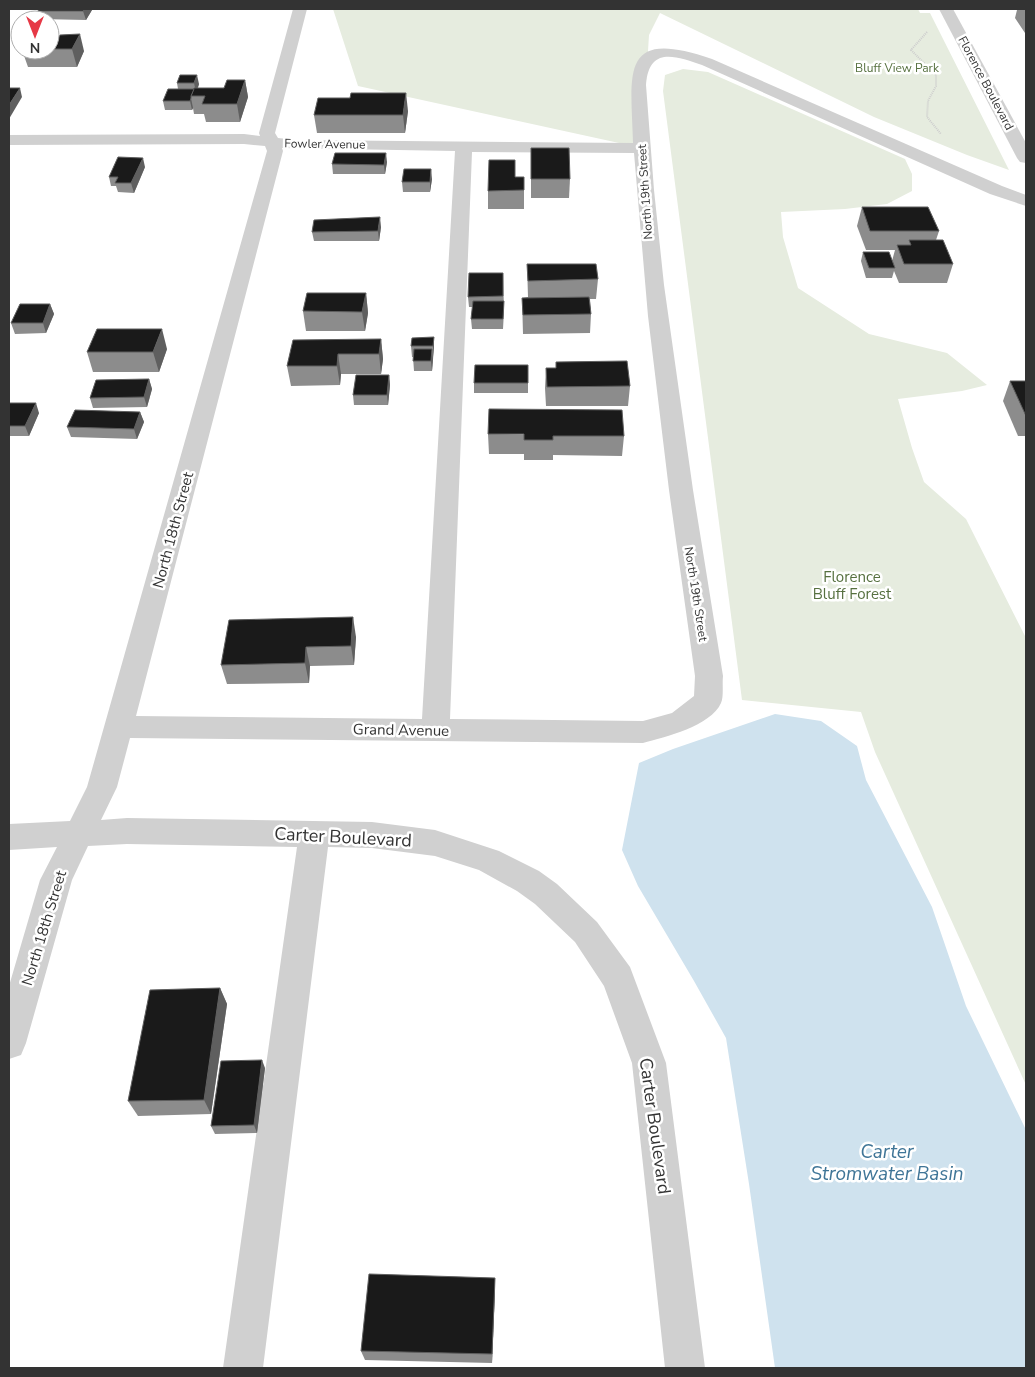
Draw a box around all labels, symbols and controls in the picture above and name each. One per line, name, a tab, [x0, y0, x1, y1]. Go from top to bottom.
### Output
north arrow	[10, 10, 60, 60]
street label: Florence Boulevard	[955, 33, 1017, 133]
text: N	[30, 38, 40, 57]
park label: Bluff View Park	[855, 60, 940, 76]
street label: Fowler Avenue	[284, 135, 366, 153]
street label: North 19th Street	[634, 143, 656, 240]
street label: North 18th Street	[148, 469, 198, 590]
street label: North 19th Street	[681, 546, 711, 643]
park label: Florence Bluff Forest	[813, 567, 892, 604]
street label: Grand Avenue	[353, 719, 449, 741]
street label: Carter Boulevard	[274, 821, 412, 853]
street label: North 18th Street	[17, 867, 71, 988]
street label: Carter Boulevard	[634, 1056, 676, 1196]
water label: Carter Stromwater Basin	[810, 1139, 964, 1187]

